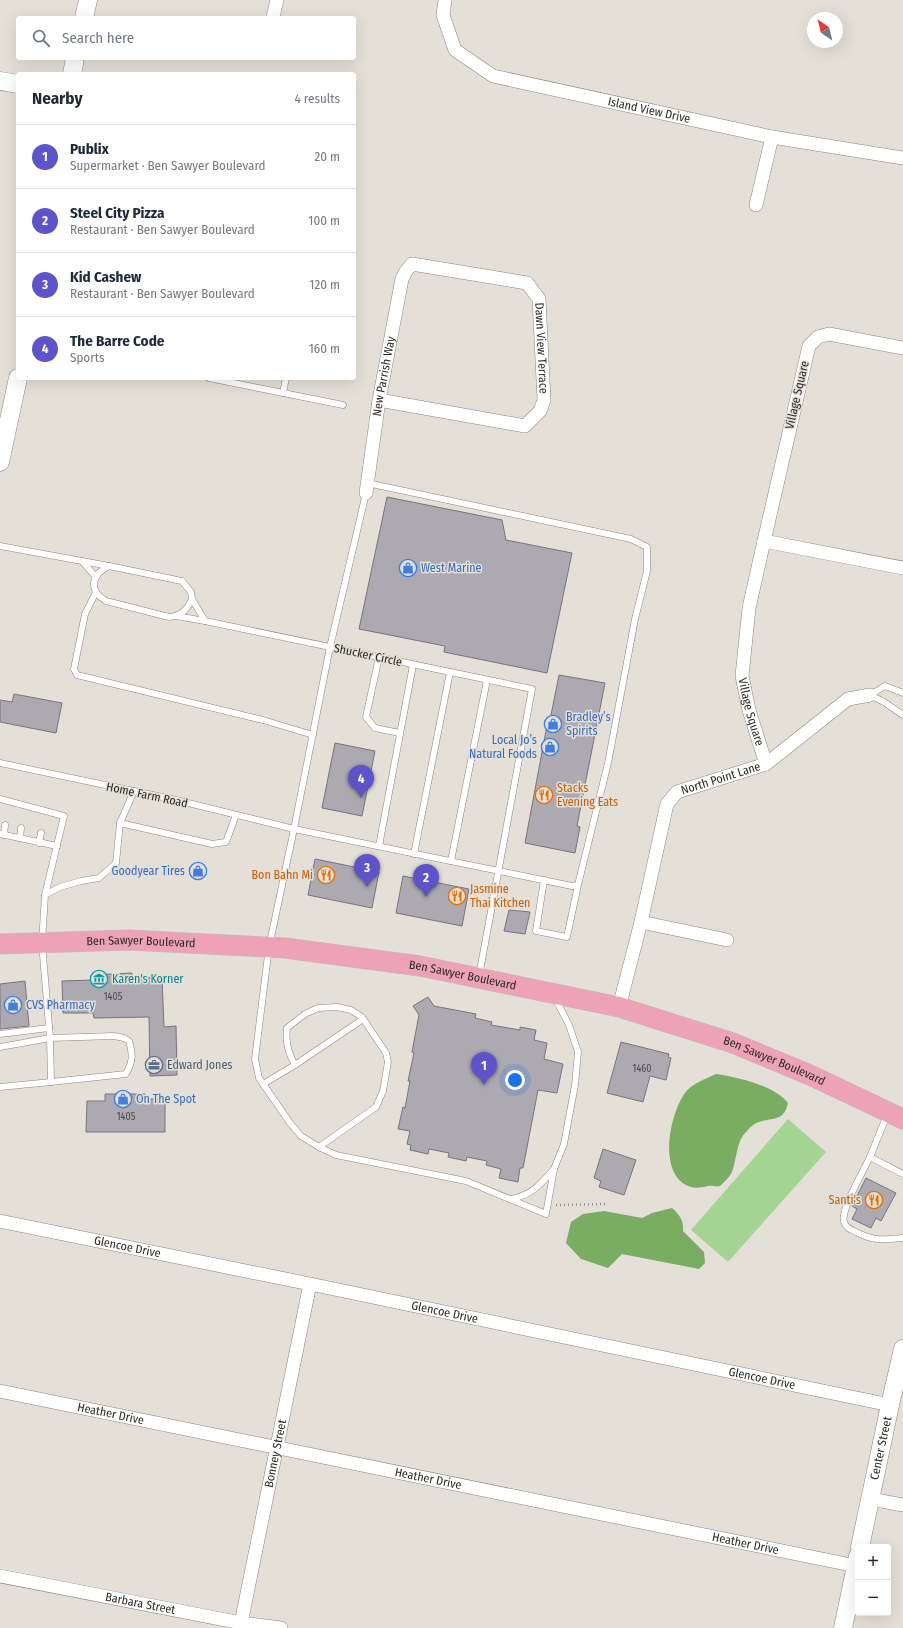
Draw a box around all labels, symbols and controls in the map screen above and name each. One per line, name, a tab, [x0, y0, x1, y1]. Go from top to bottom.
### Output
north arrow	[807, 12, 843, 48]
search box	[16, 16, 356, 60]
icon: search	[30, 27, 52, 49]
text: Search here	[62, 29, 134, 47]
text: Nearby	[32, 88, 83, 109]
text: 4 results	[294, 91, 340, 106]
street label: Island View Drive	[607, 94, 692, 126]
text: Publix	[70, 140, 109, 158]
text: 1	[42, 149, 48, 164]
text: 20 m	[314, 149, 340, 164]
text: Supermarket · Ben Sawyer Boulevard	[70, 158, 266, 173]
text: Steel City Pizza	[70, 204, 164, 222]
text: 2	[42, 213, 48, 228]
text: 100 m	[308, 213, 340, 228]
text: Restaurant · Ben Sawyer Boulevard	[70, 222, 255, 237]
text: Kid Cashew	[70, 268, 141, 286]
text: 3	[42, 277, 48, 292]
text: 120 m	[309, 277, 340, 292]
text: Restaurant · Ben Sawyer Boulevard	[70, 286, 255, 301]
street label: Dawn View Terrace	[532, 302, 551, 394]
text: The Barre Code	[70, 332, 164, 350]
street label: New Parrish Way	[370, 335, 398, 417]
text: 4	[42, 341, 48, 356]
text: 160 m	[309, 341, 340, 356]
text: Sports	[70, 350, 105, 365]
street label: Village Square	[782, 359, 812, 431]
shop icon: West Marine	[398, 558, 418, 578]
place label: West Marine	[421, 561, 482, 575]
street label: Shucker Circle	[333, 641, 403, 669]
street label: Village Square	[736, 677, 767, 748]
place label: Bradley’s Spirits	[566, 710, 611, 738]
shop icon: Bradley’s Spirits	[543, 714, 563, 734]
place label: Local Jo’s Natural Foods	[469, 733, 537, 761]
shop icon: Local Jo’s Natural Foods	[540, 737, 560, 757]
street label: North Point Lane	[679, 759, 762, 797]
pin: 4	[348, 765, 374, 798]
street label: Home Farm Road	[105, 780, 189, 810]
place label: Stacks Evening Eats	[557, 781, 618, 809]
restaurant icon: Stacks Evening Eats	[534, 785, 554, 805]
pin: 3	[354, 854, 380, 887]
shop icon: Goodyear Tires	[188, 861, 208, 881]
place label: Goodyear Tires	[112, 864, 185, 878]
pin: 2	[413, 864, 439, 897]
restaurant icon: Bon Bahn Mi	[316, 865, 336, 885]
place label: Bon Bahn Mi	[252, 868, 313, 882]
place label: Jasmine Thai Kitchen	[470, 882, 530, 910]
restaurant icon: Jasmine Thai Kitchen	[447, 886, 467, 906]
street label: Ben Sawyer Boulevard	[86, 933, 196, 950]
street label: Ben Sawyer Boulevard	[408, 958, 518, 993]
museum icon: Karen's Korner	[89, 969, 109, 989]
place label: Karen's Korner	[112, 972, 184, 986]
house number: 1405	[104, 991, 123, 1003]
shop icon: CVS Pharmacy	[3, 995, 23, 1015]
place label: CVS Pharmacy	[26, 998, 95, 1012]
street label: Ben Sawyer Boulevard	[722, 1033, 827, 1088]
pin: 1	[471, 1052, 497, 1085]
office icon: Edward Jones	[144, 1055, 164, 1075]
place label: Edward Jones	[167, 1058, 232, 1072]
house number: 1460	[633, 1063, 651, 1075]
your location	[505, 1070, 525, 1090]
shop icon: On The Spot	[113, 1089, 133, 1109]
place label: On The Spot	[136, 1092, 196, 1106]
house number: 1405	[117, 1111, 136, 1123]
restaurant icon: Santi's	[864, 1190, 884, 1210]
place label: Santi's	[828, 1193, 861, 1207]
street label: Glencoe Drive	[93, 1233, 162, 1261]
street label: Glencoe Drive	[410, 1298, 479, 1326]
street label: Glencoe Drive	[727, 1365, 797, 1392]
street label: Heather Drive	[76, 1400, 145, 1427]
street label: Center Street	[867, 1415, 894, 1481]
street label: Bonney Street	[262, 1418, 289, 1489]
street label: Heather Drive	[394, 1465, 463, 1492]
street label: Heather Drive	[711, 1530, 780, 1557]
map controls	[855, 1544, 891, 1616]
button: +	[855, 1544, 891, 1580]
button: −	[855, 1580, 891, 1616]
street label: Barbara Street	[104, 1590, 177, 1617]

